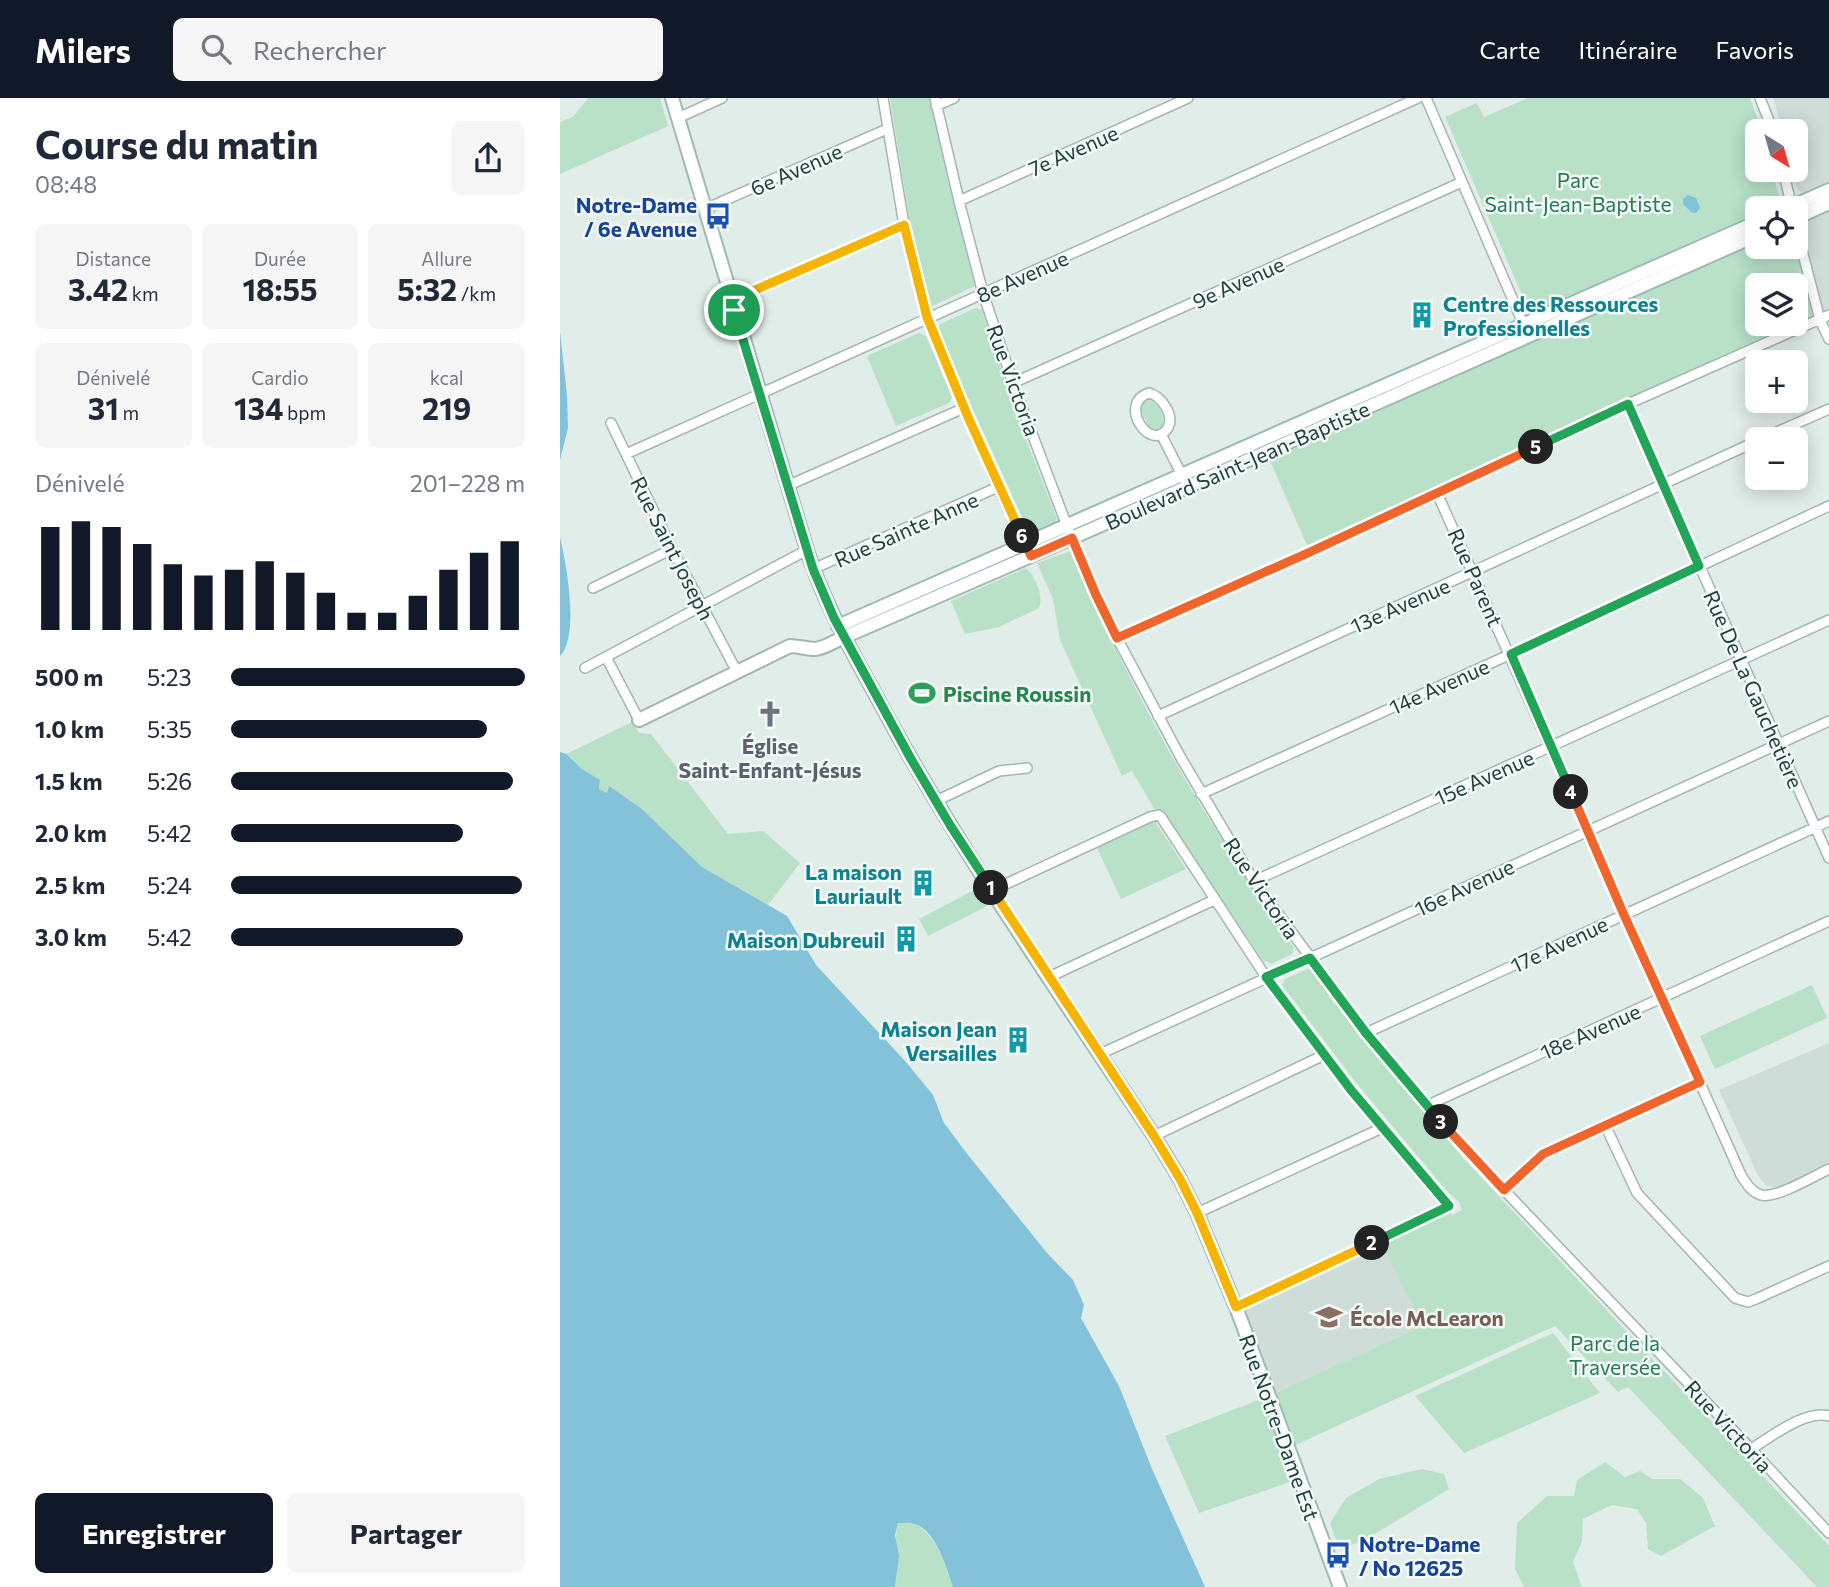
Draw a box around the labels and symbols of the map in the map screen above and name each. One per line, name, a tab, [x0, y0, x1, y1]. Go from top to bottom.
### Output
street label: 7e Avenue	[1024, 119, 1122, 181]
north arrow	[1745, 119, 1808, 182]
street label: 6e Avenue	[746, 138, 846, 200]
park label: Parc Saint-Jean-Baptiste	[1484, 167, 1672, 216]
place label: Notre-Dame / 6e Avenue	[576, 192, 697, 241]
bus stop icon: Notre-Dame / 6e Avenue	[703, 201, 733, 231]
street label: 8e Avenue	[972, 245, 1072, 307]
street label: 9e Avenue	[1188, 251, 1288, 313]
pin	[704, 280, 764, 340]
place label: Centre des Ressources Professionelles	[1443, 291, 1658, 340]
building icon: Centre des Ressources Professionelles	[1407, 300, 1437, 330]
street label: Rue Victoria	[982, 321, 1046, 439]
street label: Boulevard Saint-Jean-Baptiste	[1101, 395, 1373, 535]
pin: 5	[1518, 430, 1553, 464]
street label: Rue Saint Joseph	[626, 472, 720, 624]
street label: Rue Sainte Anne	[830, 486, 982, 572]
pin: 6	[1004, 518, 1040, 554]
street label: Rue Parent	[1443, 524, 1509, 630]
street label: 13e Avenue	[1346, 572, 1454, 638]
street label: Rue De La Gauchetière	[1699, 586, 1809, 792]
street label: 14e Avenue	[1385, 653, 1493, 719]
sports icon: Piscine Roussin	[907, 678, 937, 708]
place label: Piscine Roussin	[943, 681, 1091, 706]
church icon: Église Saint-Enfant-Jésus	[755, 699, 785, 729]
place label: Église Saint-Enfant-Jésus	[679, 733, 862, 782]
street label: 15e Avenue	[1430, 744, 1538, 810]
pin: 4	[1553, 774, 1588, 810]
street label: Rue Victoria	[1219, 833, 1305, 943]
street label: 16e Avenue	[1410, 853, 1518, 921]
place label: La maison Lauriault	[805, 859, 902, 908]
building icon: La maison Lauriault	[908, 868, 938, 898]
pin: 1	[974, 870, 1008, 906]
street label: 17e Avenue	[1506, 911, 1612, 977]
building icon: Maison Dubreuil	[891, 924, 921, 954]
place label: Maison Dubreuil	[727, 927, 885, 952]
street label: 18e Avenue	[1536, 998, 1644, 1064]
place label: Maison Jean Versailles	[881, 1016, 997, 1065]
building icon: Maison Jean Versailles	[1003, 1025, 1033, 1055]
pin: 3	[1424, 1104, 1458, 1140]
pin: 2	[1354, 1226, 1390, 1260]
school or university icon: École McLearon	[1314, 1302, 1344, 1332]
place label: École McLearon	[1350, 1305, 1504, 1330]
park label: Parc de la Traversée	[1569, 1330, 1661, 1379]
street label: Rue Notre-Dame Est	[1235, 1331, 1325, 1523]
street label: Rue Victoria	[1680, 1375, 1778, 1477]
place label: Notre-Dame / No 12625	[1359, 1531, 1480, 1580]
bus stop icon: Notre-Dame / No 12625	[1323, 1540, 1353, 1570]

